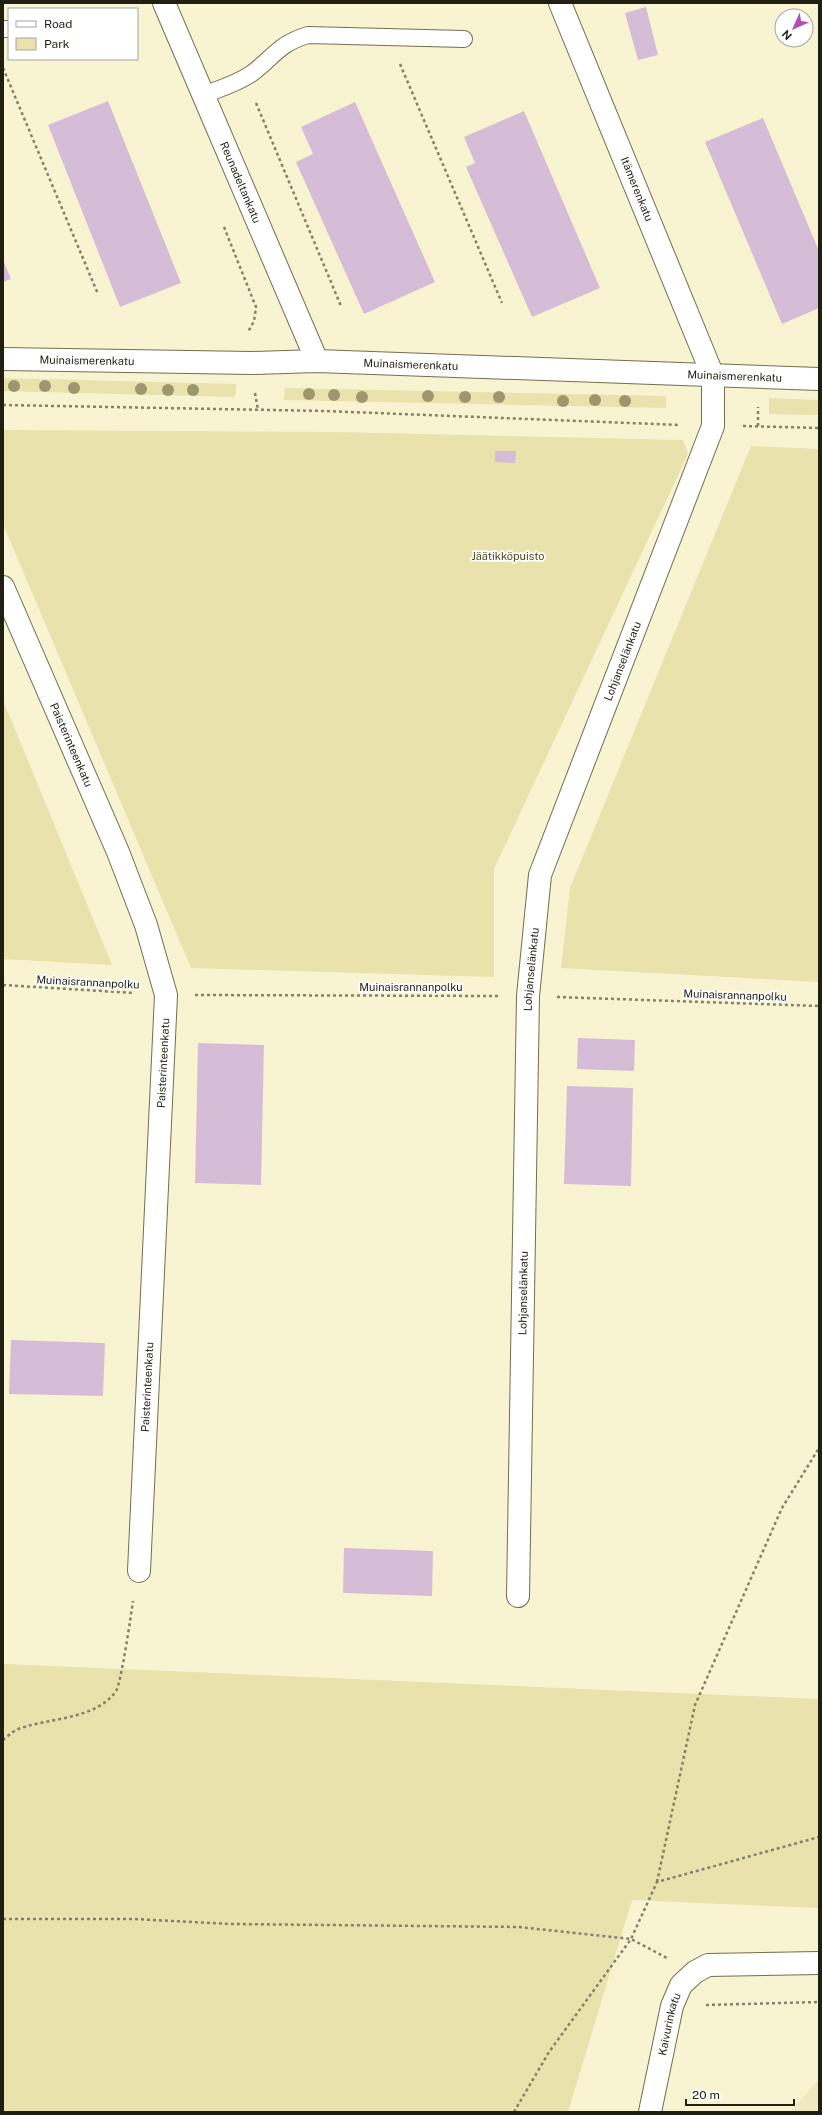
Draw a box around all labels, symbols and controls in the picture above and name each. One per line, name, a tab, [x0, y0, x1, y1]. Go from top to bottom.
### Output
legend	[8, 8, 138, 60]
north arrow	[774, 8, 814, 48]
text: Road	[44, 17, 72, 31]
text: N	[780, 28, 794, 42]
text: Park	[44, 37, 70, 51]
street label: Reunadeltankatu	[218, 140, 263, 225]
street label: Itämerenkatu	[619, 155, 655, 223]
street label: Muinaismerenkatu	[39, 354, 135, 367]
street label: Muinaismerenkatu	[363, 357, 458, 372]
street label: Muinaismerenkatu	[687, 368, 782, 384]
park label: Jäätikköpuisto	[471, 550, 545, 562]
street label: Lohjanselänkatu	[602, 620, 643, 702]
street label: Paisterinteenkatu	[48, 701, 95, 789]
street label: Lohjanselänkatu	[522, 927, 541, 1011]
street label: Muinaisrannanpolku	[36, 973, 140, 991]
street label: Muinaisrannanpolku	[359, 981, 463, 993]
street label: Muinaisrannanpolku	[683, 987, 787, 1003]
street label: Paisterinteenkatu	[155, 1018, 171, 1108]
street label: Lohjanselänkatu	[516, 1251, 530, 1335]
street label: Paisterinteenkatu	[139, 1342, 155, 1432]
street label: Kaivurinkatu	[656, 1991, 683, 2057]
scale bar	[686, 2081, 794, 2107]
text: 20 m	[692, 2088, 720, 2102]

